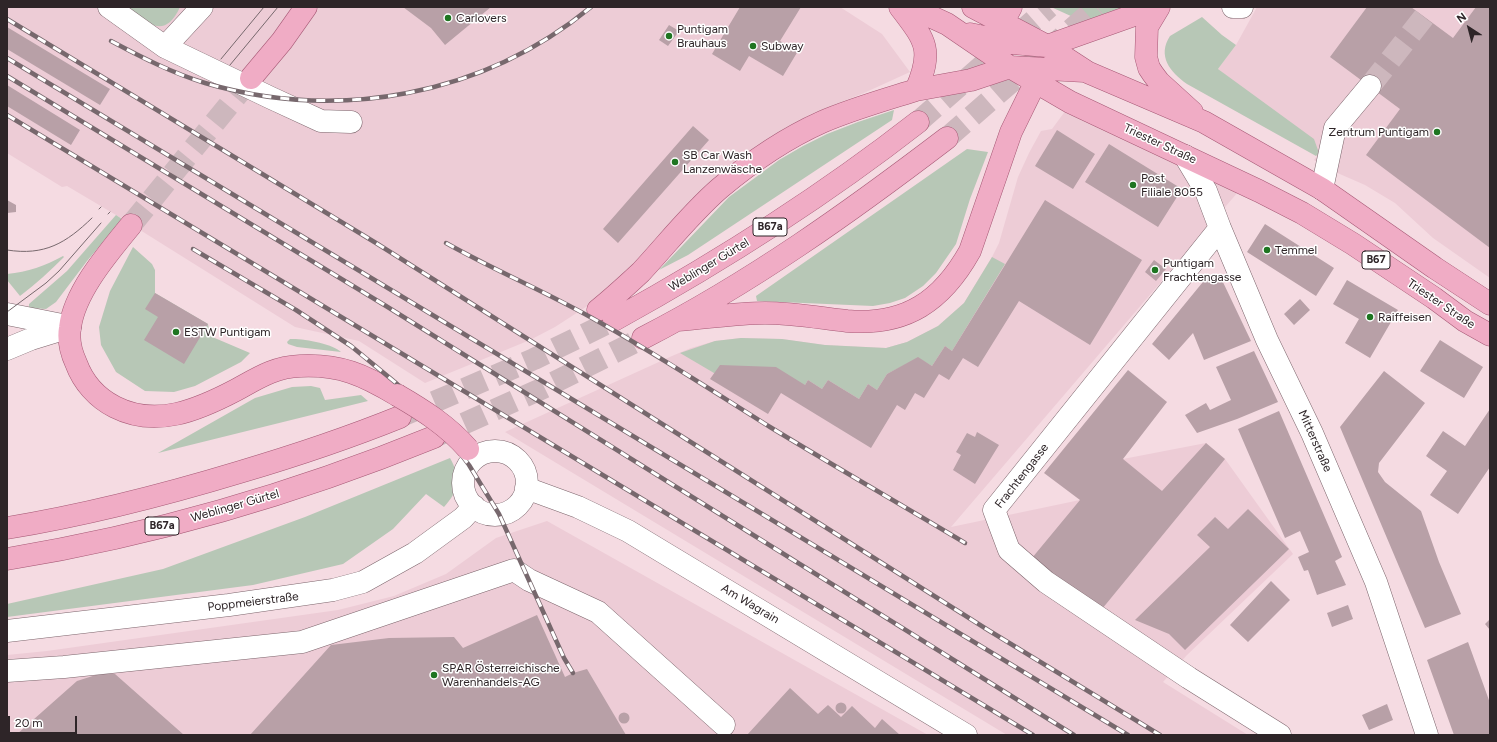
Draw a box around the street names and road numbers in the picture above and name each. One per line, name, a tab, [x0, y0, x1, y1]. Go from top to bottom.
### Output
street label: Triester Straße	[1121, 121, 1199, 167]
road number: B67a	[753, 218, 787, 236]
street label: Weblinger Gürtel	[666, 235, 752, 295]
road number: B67	[1362, 251, 1390, 269]
street label: Triester Straße	[1404, 276, 1478, 332]
street label: Mitterstraße	[1295, 408, 1335, 474]
street label: Frachtengasse	[992, 441, 1052, 511]
street label: Weblinger Gürtel	[189, 487, 281, 525]
road number: B67a	[145, 517, 179, 535]
street label: Am Wagrain	[718, 581, 782, 627]
street label: Poppmeierstraße	[207, 589, 299, 615]

